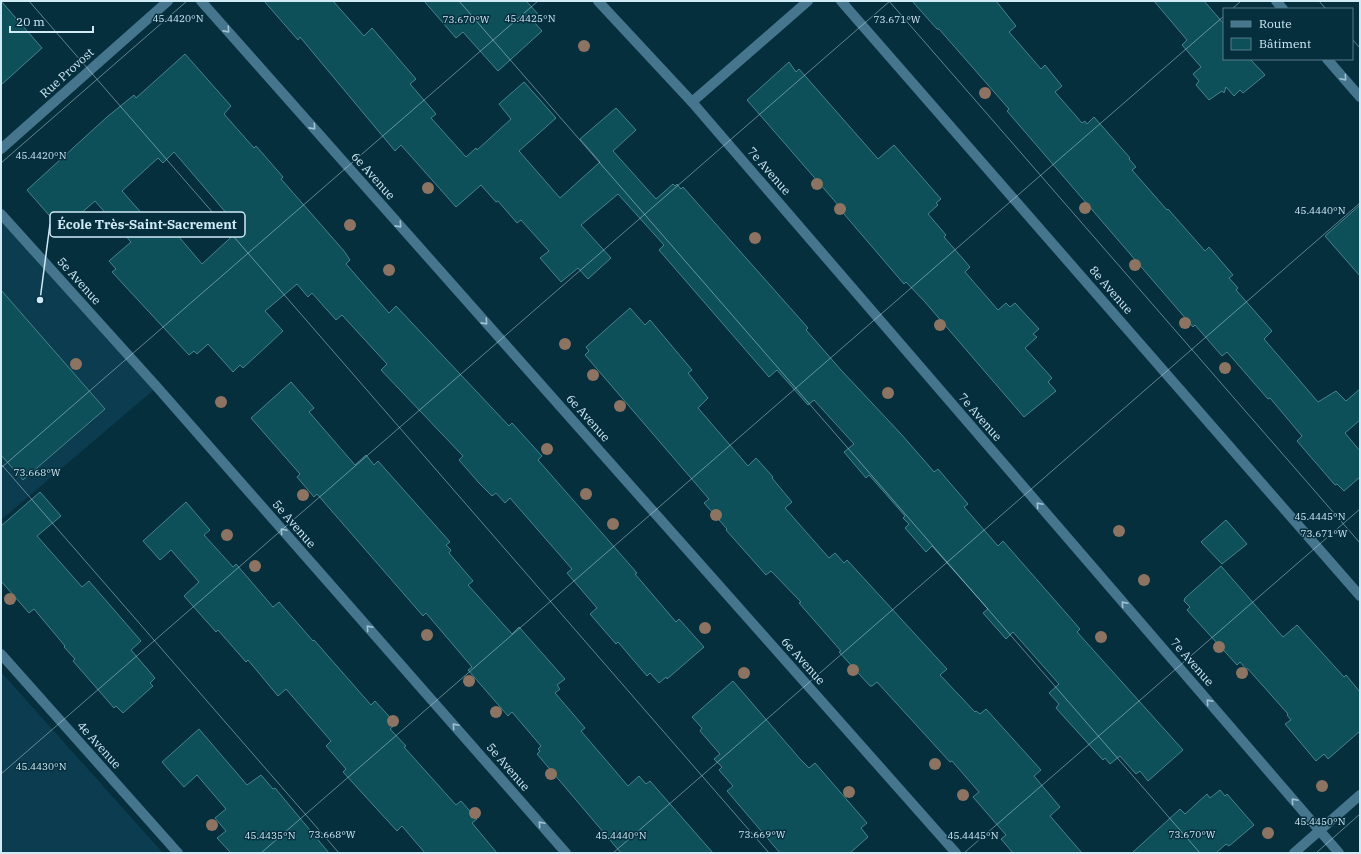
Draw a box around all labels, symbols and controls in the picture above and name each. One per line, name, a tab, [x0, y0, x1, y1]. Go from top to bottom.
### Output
scale bar	[10, 8, 93, 34]
legend	[1223, 8, 1353, 60]
text: 45.4420°N	[152, 12, 204, 25]
text: 45.4425°N	[504, 12, 556, 25]
text: 73.670°W	[442, 13, 490, 26]
text: 73.671°W	[873, 13, 921, 26]
text: 20 m	[16, 14, 45, 29]
text: Route	[1259, 16, 1292, 31]
one-way arrow	[222, 25, 229, 33]
text: Bâtiment	[1259, 36, 1311, 51]
street label: Rue Provost	[37, 45, 97, 101]
one-way arrow	[1339, 73, 1346, 81]
one-way arrow	[308, 123, 315, 130]
street label: 7e Avenue	[744, 144, 794, 198]
text: 45.4420°N	[15, 149, 67, 162]
street label: 6e Avenue	[348, 149, 399, 202]
text: 45.4440°N	[1294, 204, 1346, 217]
callout: École Très-Saint-Sacrement	[50, 212, 245, 237]
text: École Très-Saint-Sacrement	[57, 216, 237, 233]
one-way arrow	[394, 220, 402, 228]
street label: 5e Avenue	[54, 254, 105, 307]
street label: 8e Avenue	[1086, 263, 1136, 317]
one-way arrow	[481, 317, 488, 325]
street label: 7e Avenue	[955, 390, 1005, 444]
street label: 6e Avenue	[563, 391, 614, 444]
text: 73.668°W	[13, 466, 61, 479]
street label: 5e Avenue	[269, 497, 319, 551]
one-way arrow	[1037, 502, 1044, 510]
text: 45.4445°N	[1294, 510, 1346, 523]
text: 73.671°W	[1300, 527, 1348, 540]
one-way arrow	[280, 528, 288, 536]
one-way arrow	[1122, 601, 1129, 608]
one-way arrow	[367, 626, 374, 633]
street label: 6e Avenue	[778, 634, 829, 687]
street label: 7e Avenue	[1167, 635, 1217, 689]
one-way arrow	[1206, 699, 1214, 707]
street label: 4e Avenue	[74, 718, 125, 771]
one-way arrow	[452, 723, 459, 731]
street label: 5e Avenue	[483, 740, 533, 794]
text: 45.4430°N	[15, 760, 67, 773]
one-way arrow	[1291, 798, 1298, 805]
text: 45.4450°N	[1294, 815, 1346, 828]
one-way arrow	[538, 821, 545, 828]
text: 73.668°W	[308, 828, 356, 841]
text: 73.669°W	[738, 828, 786, 841]
text: 73.670°W	[1168, 828, 1216, 841]
text: 45.4435°N	[244, 829, 296, 842]
text: 45.4440°N	[595, 829, 647, 842]
text: 45.4445°N	[947, 829, 999, 842]

